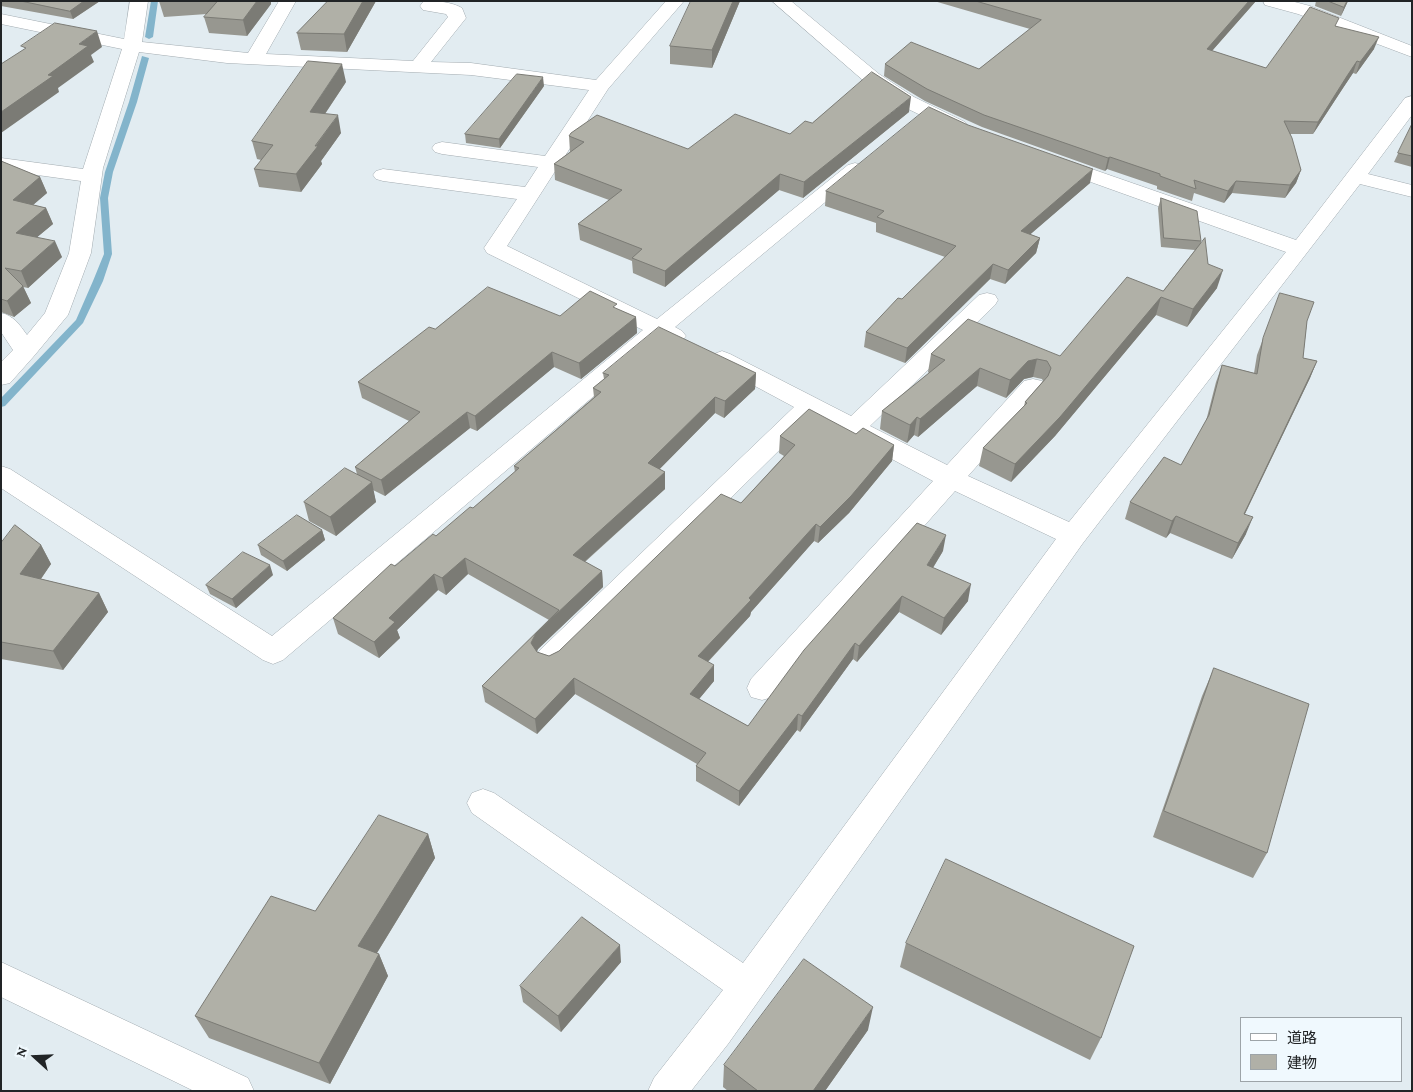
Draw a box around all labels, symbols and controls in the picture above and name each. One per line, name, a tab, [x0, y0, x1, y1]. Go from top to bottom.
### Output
legend	[1240, 1017, 1403, 1082]
text: 道路	[1287, 1030, 1317, 1046]
north arrow	[10, 1032, 60, 1082]
text: N	[12, 1045, 30, 1059]
text: 建物	[1287, 1055, 1317, 1071]

